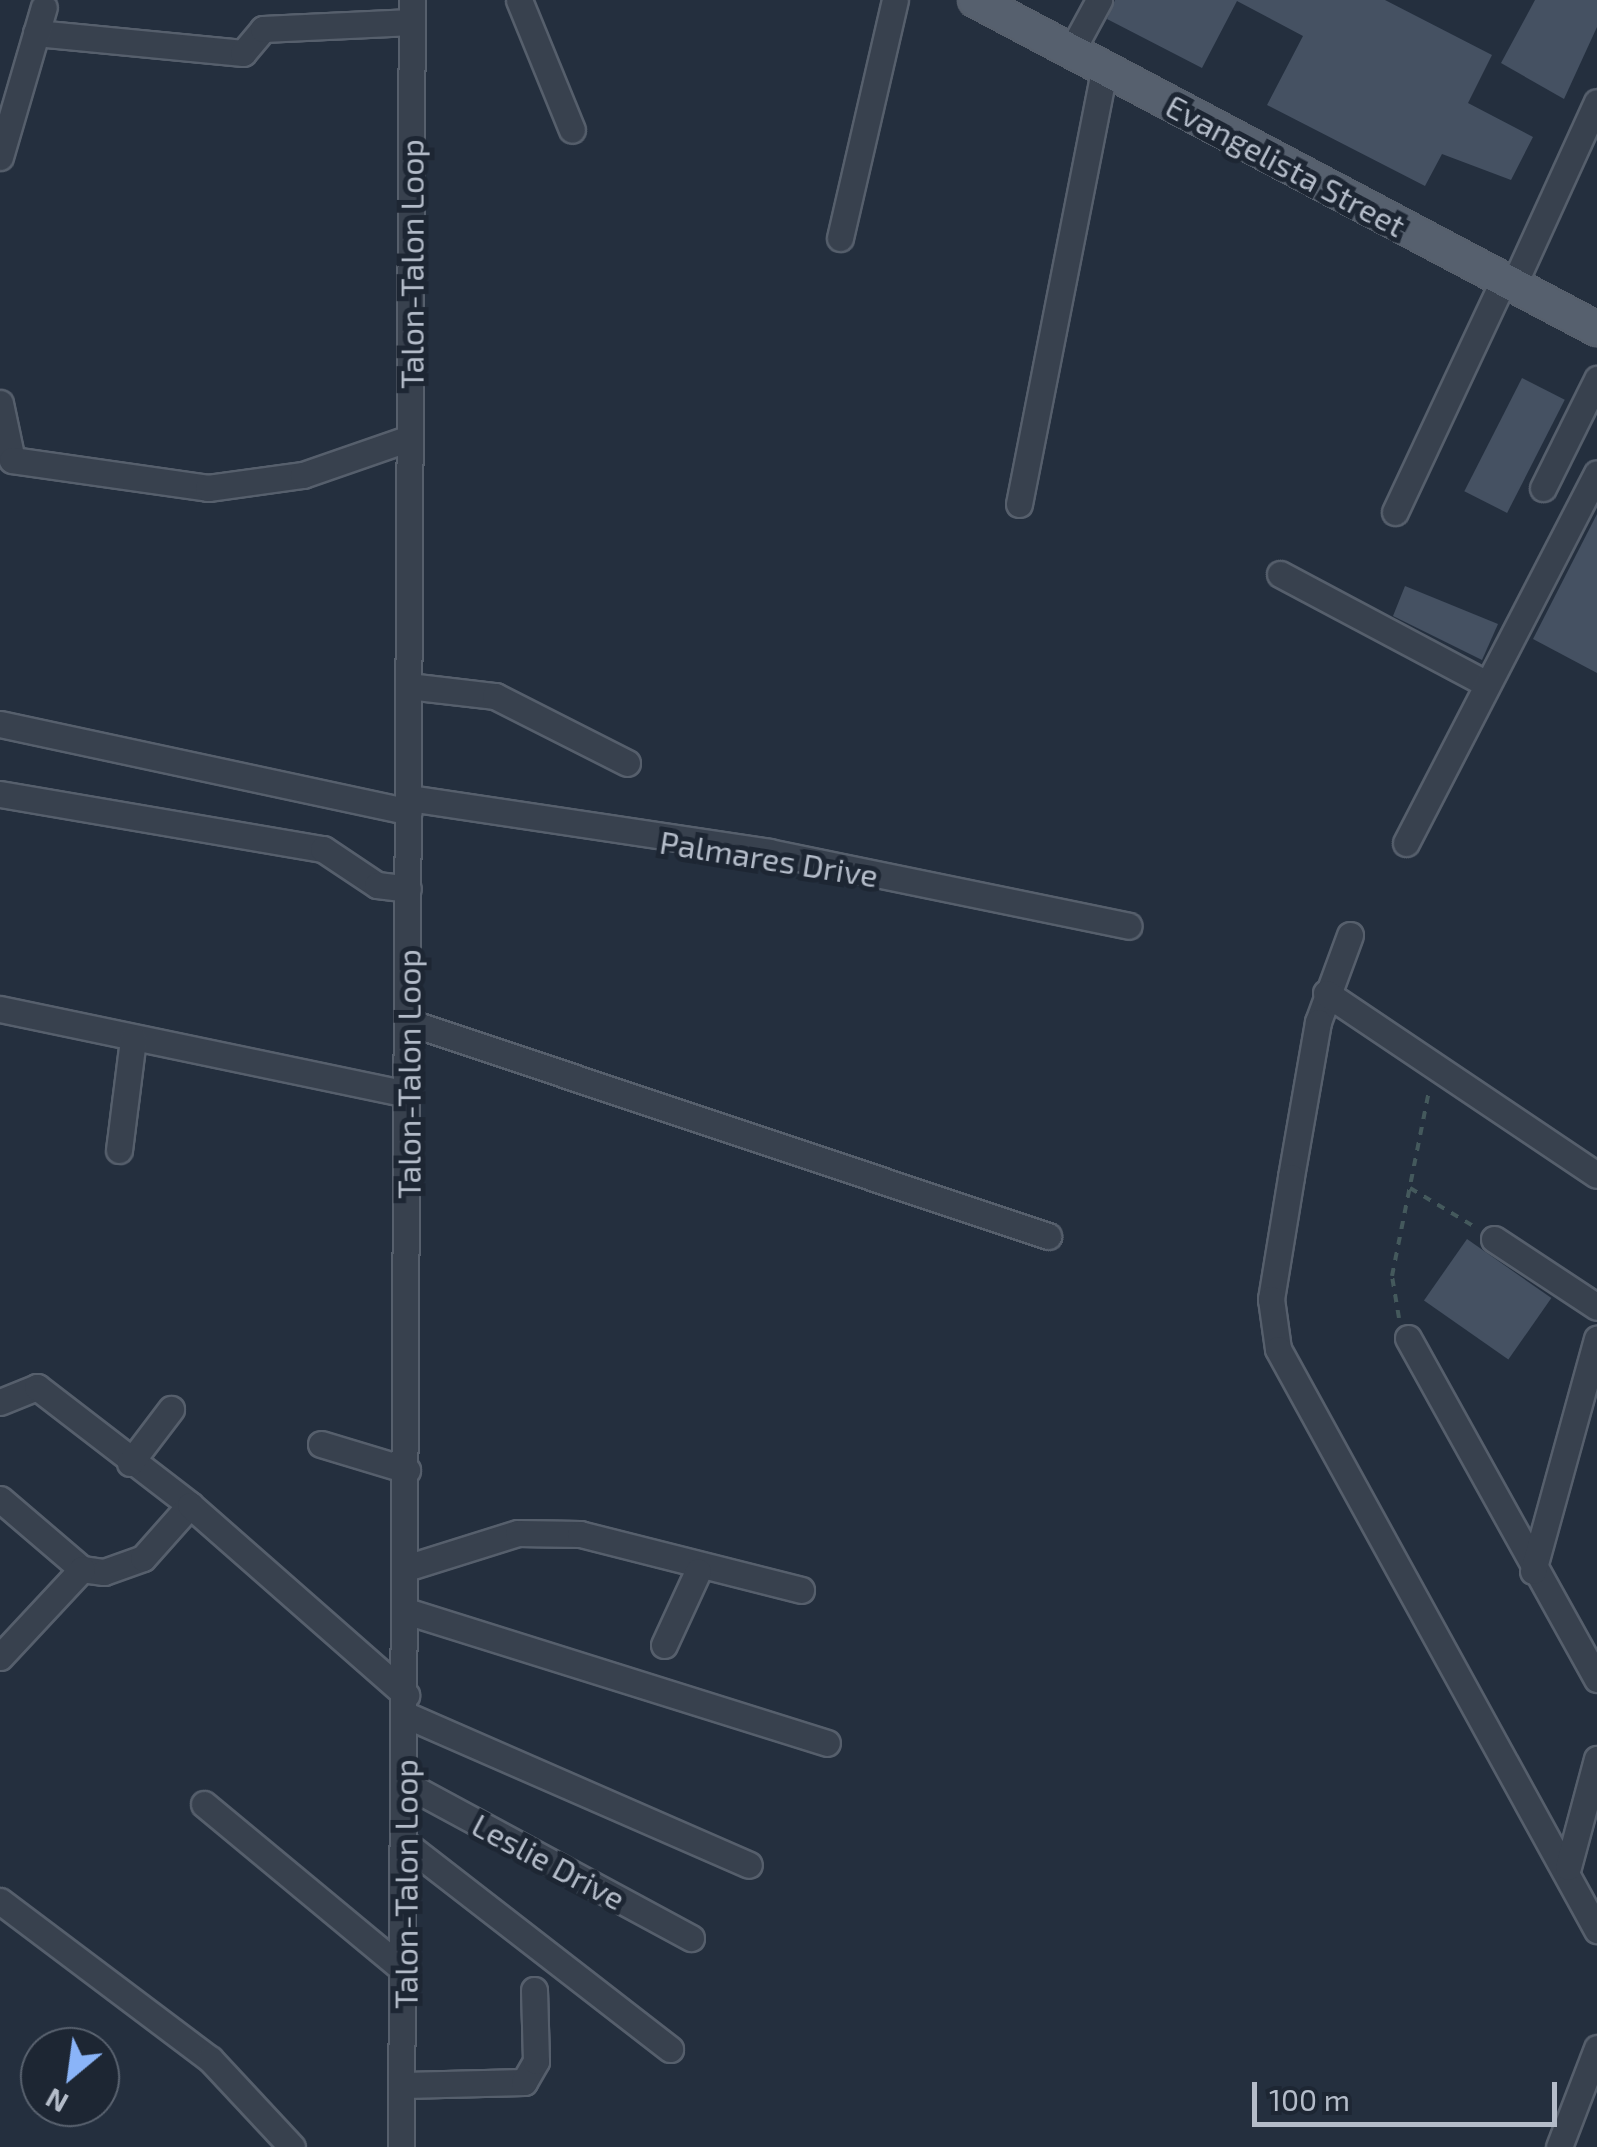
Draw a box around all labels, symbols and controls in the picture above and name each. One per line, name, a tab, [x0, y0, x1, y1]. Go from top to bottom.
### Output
street label: Evangelista Street	[1160, 86, 1412, 244]
street label: Talon-Talon Loop	[392, 139, 430, 389]
street label: Palmares Drive	[657, 822, 881, 894]
street label: Talon-Talon Loop	[389, 949, 427, 1199]
street label: Talon-Talon Loop	[386, 1759, 424, 2009]
street label: Leslie Drive	[466, 1805, 632, 1917]
north arrow	[20, 2027, 120, 2127]
scale bar	[1257, 2062, 1562, 2124]
text: 100 m	[1269, 2081, 1350, 2117]
text: N	[39, 2082, 74, 2121]

